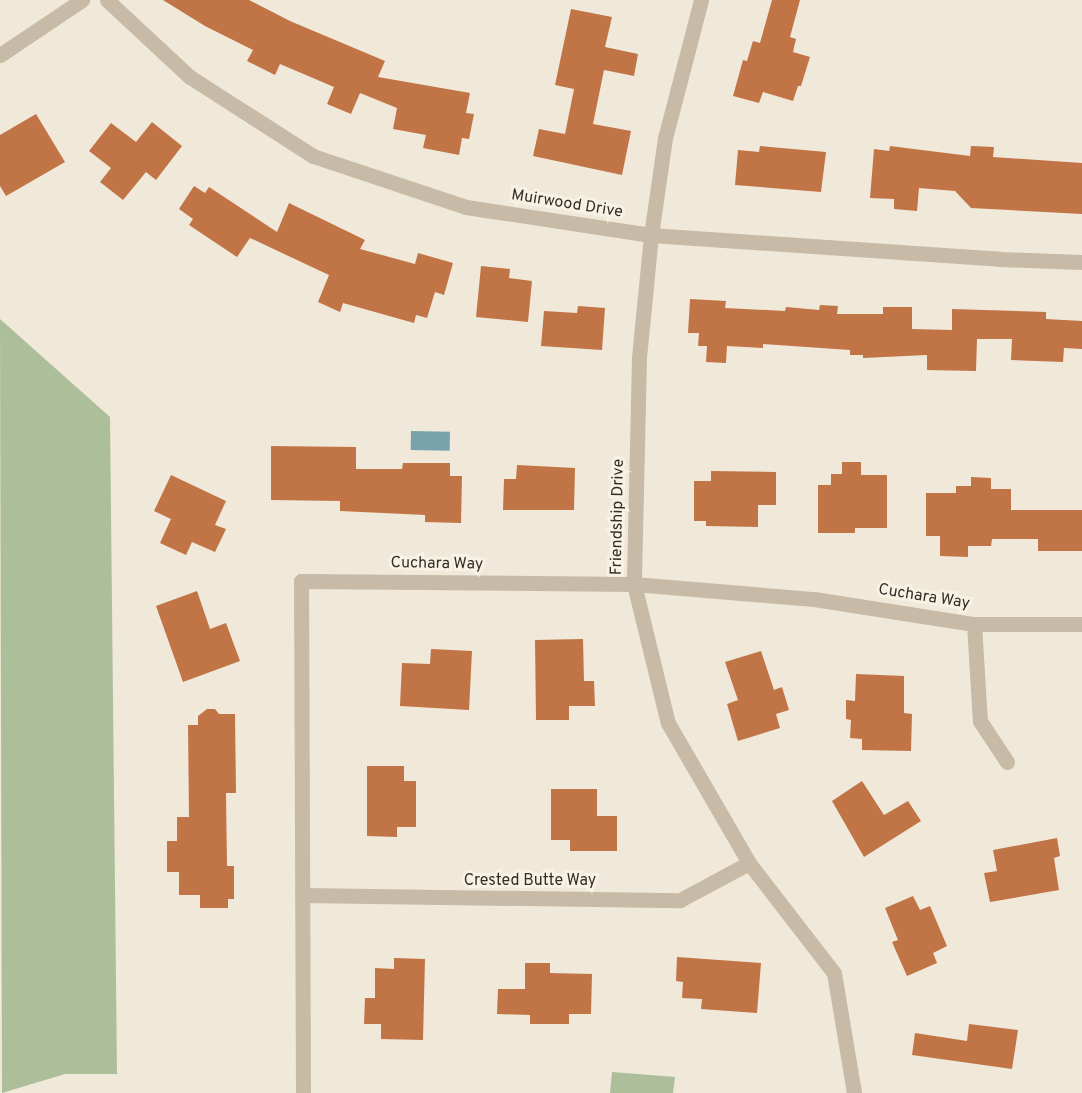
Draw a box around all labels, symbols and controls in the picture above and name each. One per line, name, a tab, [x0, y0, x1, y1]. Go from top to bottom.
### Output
street label: Muirwood Drive	[510, 186, 624, 222]
street label: Friendship Drive	[607, 459, 629, 575]
street label: Cuchara Way	[390, 554, 484, 574]
street label: Cuchara Way	[877, 580, 971, 614]
street label: Crested Butte Way	[464, 871, 596, 891]

